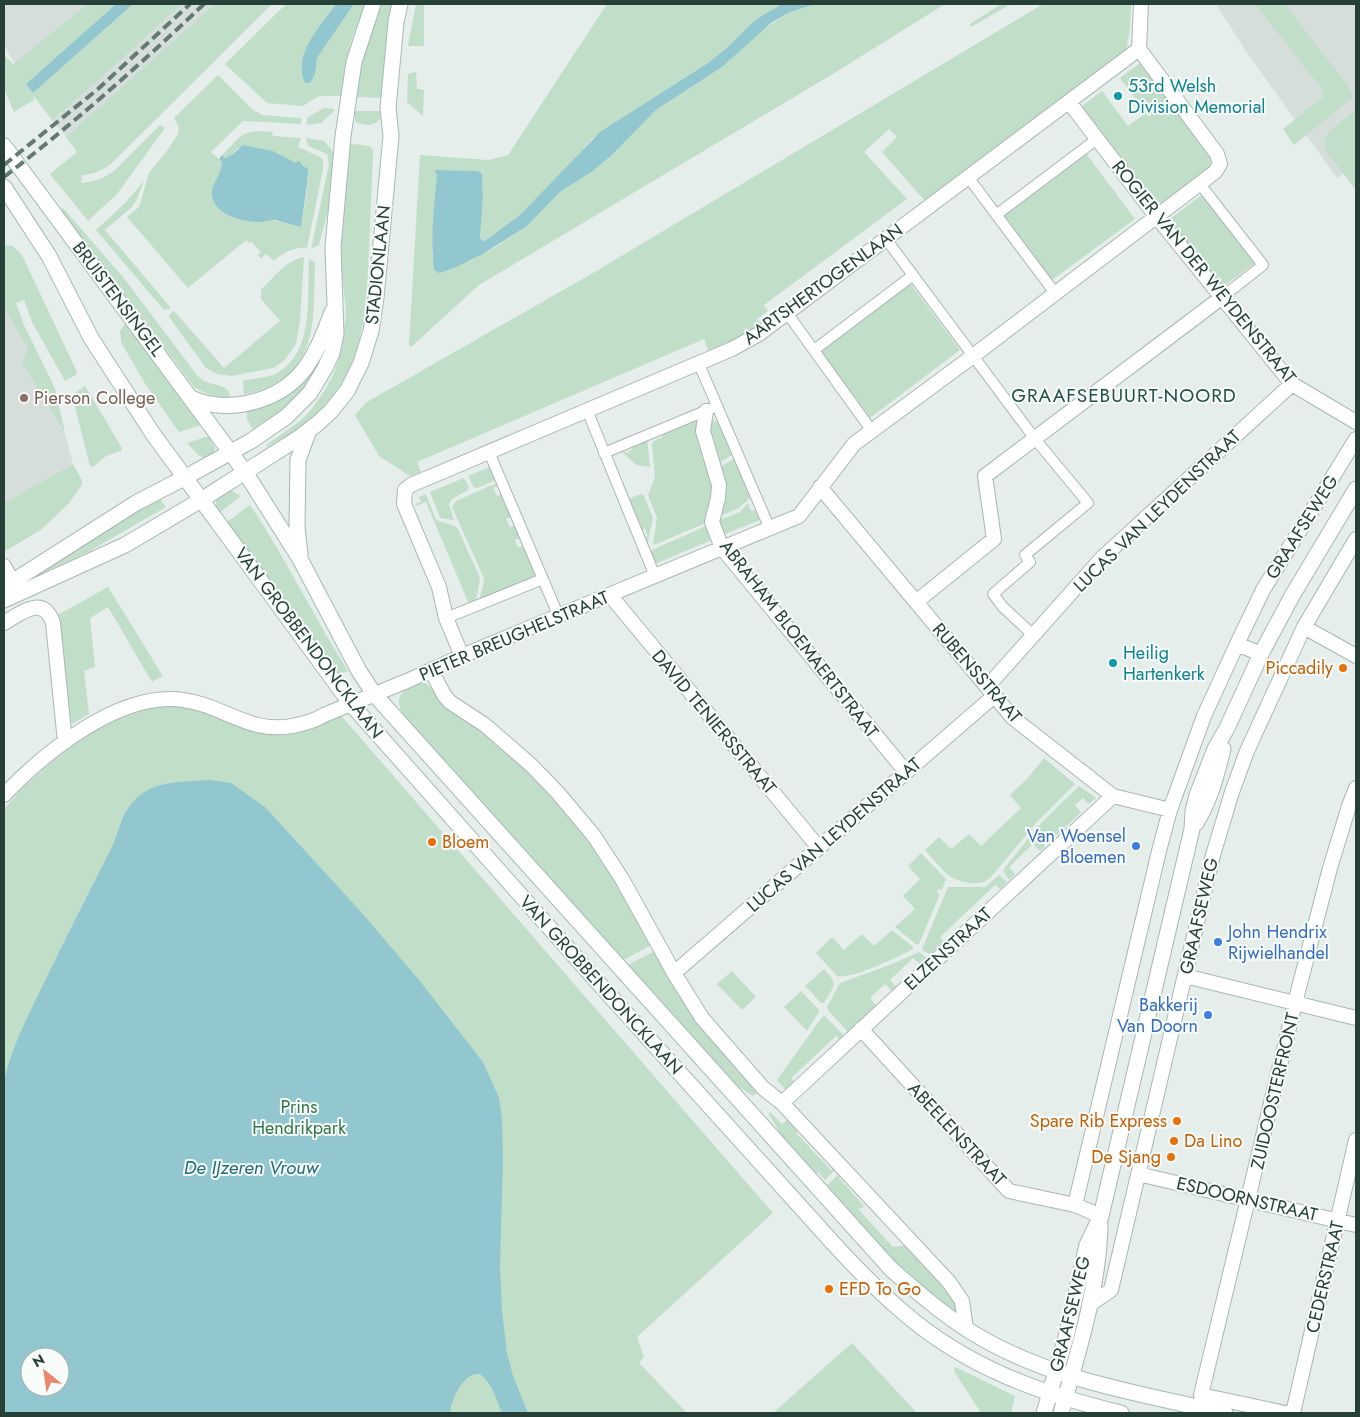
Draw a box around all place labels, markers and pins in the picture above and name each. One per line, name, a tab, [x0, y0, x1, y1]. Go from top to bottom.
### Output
place label: 53rd Welsh Division Memorial	[1128, 73, 1266, 120]
marker: 53rd Welsh Division Memorial	[1112, 90, 1124, 102]
place label: Pierson College	[34, 385, 155, 411]
marker: Pierson College	[18, 392, 30, 404]
place label: Heilig Hartenkerk	[1123, 640, 1205, 687]
place label: Piccadily	[1266, 655, 1333, 681]
marker: Heilig Hartenkerk	[1107, 657, 1119, 669]
marker: Piccadily	[1337, 662, 1349, 674]
place label: Van Woensel Bloemen	[1027, 823, 1126, 870]
place label: Bloem	[442, 829, 489, 855]
marker: Bloem	[426, 836, 438, 848]
marker: Van Woensel Bloemen	[1130, 840, 1142, 852]
place label: John Hendrix Rijwielhandel	[1226, 919, 1329, 966]
marker: John Hendrix Rijwielhandel	[1212, 936, 1224, 948]
place label: Bakkerij Van Doorn	[1117, 992, 1198, 1039]
marker: Bakkerij Van Doorn	[1202, 1009, 1214, 1021]
place label: Spare Rib Express	[1030, 1108, 1167, 1134]
marker: Spare Rib Express	[1171, 1115, 1183, 1127]
place label: Da Lino	[1184, 1128, 1243, 1154]
marker: Da Lino	[1168, 1135, 1180, 1147]
place label: De Sjang	[1091, 1144, 1161, 1170]
marker: De Sjang	[1165, 1151, 1177, 1163]
place label: EFD To Go	[839, 1276, 921, 1302]
marker: EFD To Go	[823, 1283, 835, 1295]

